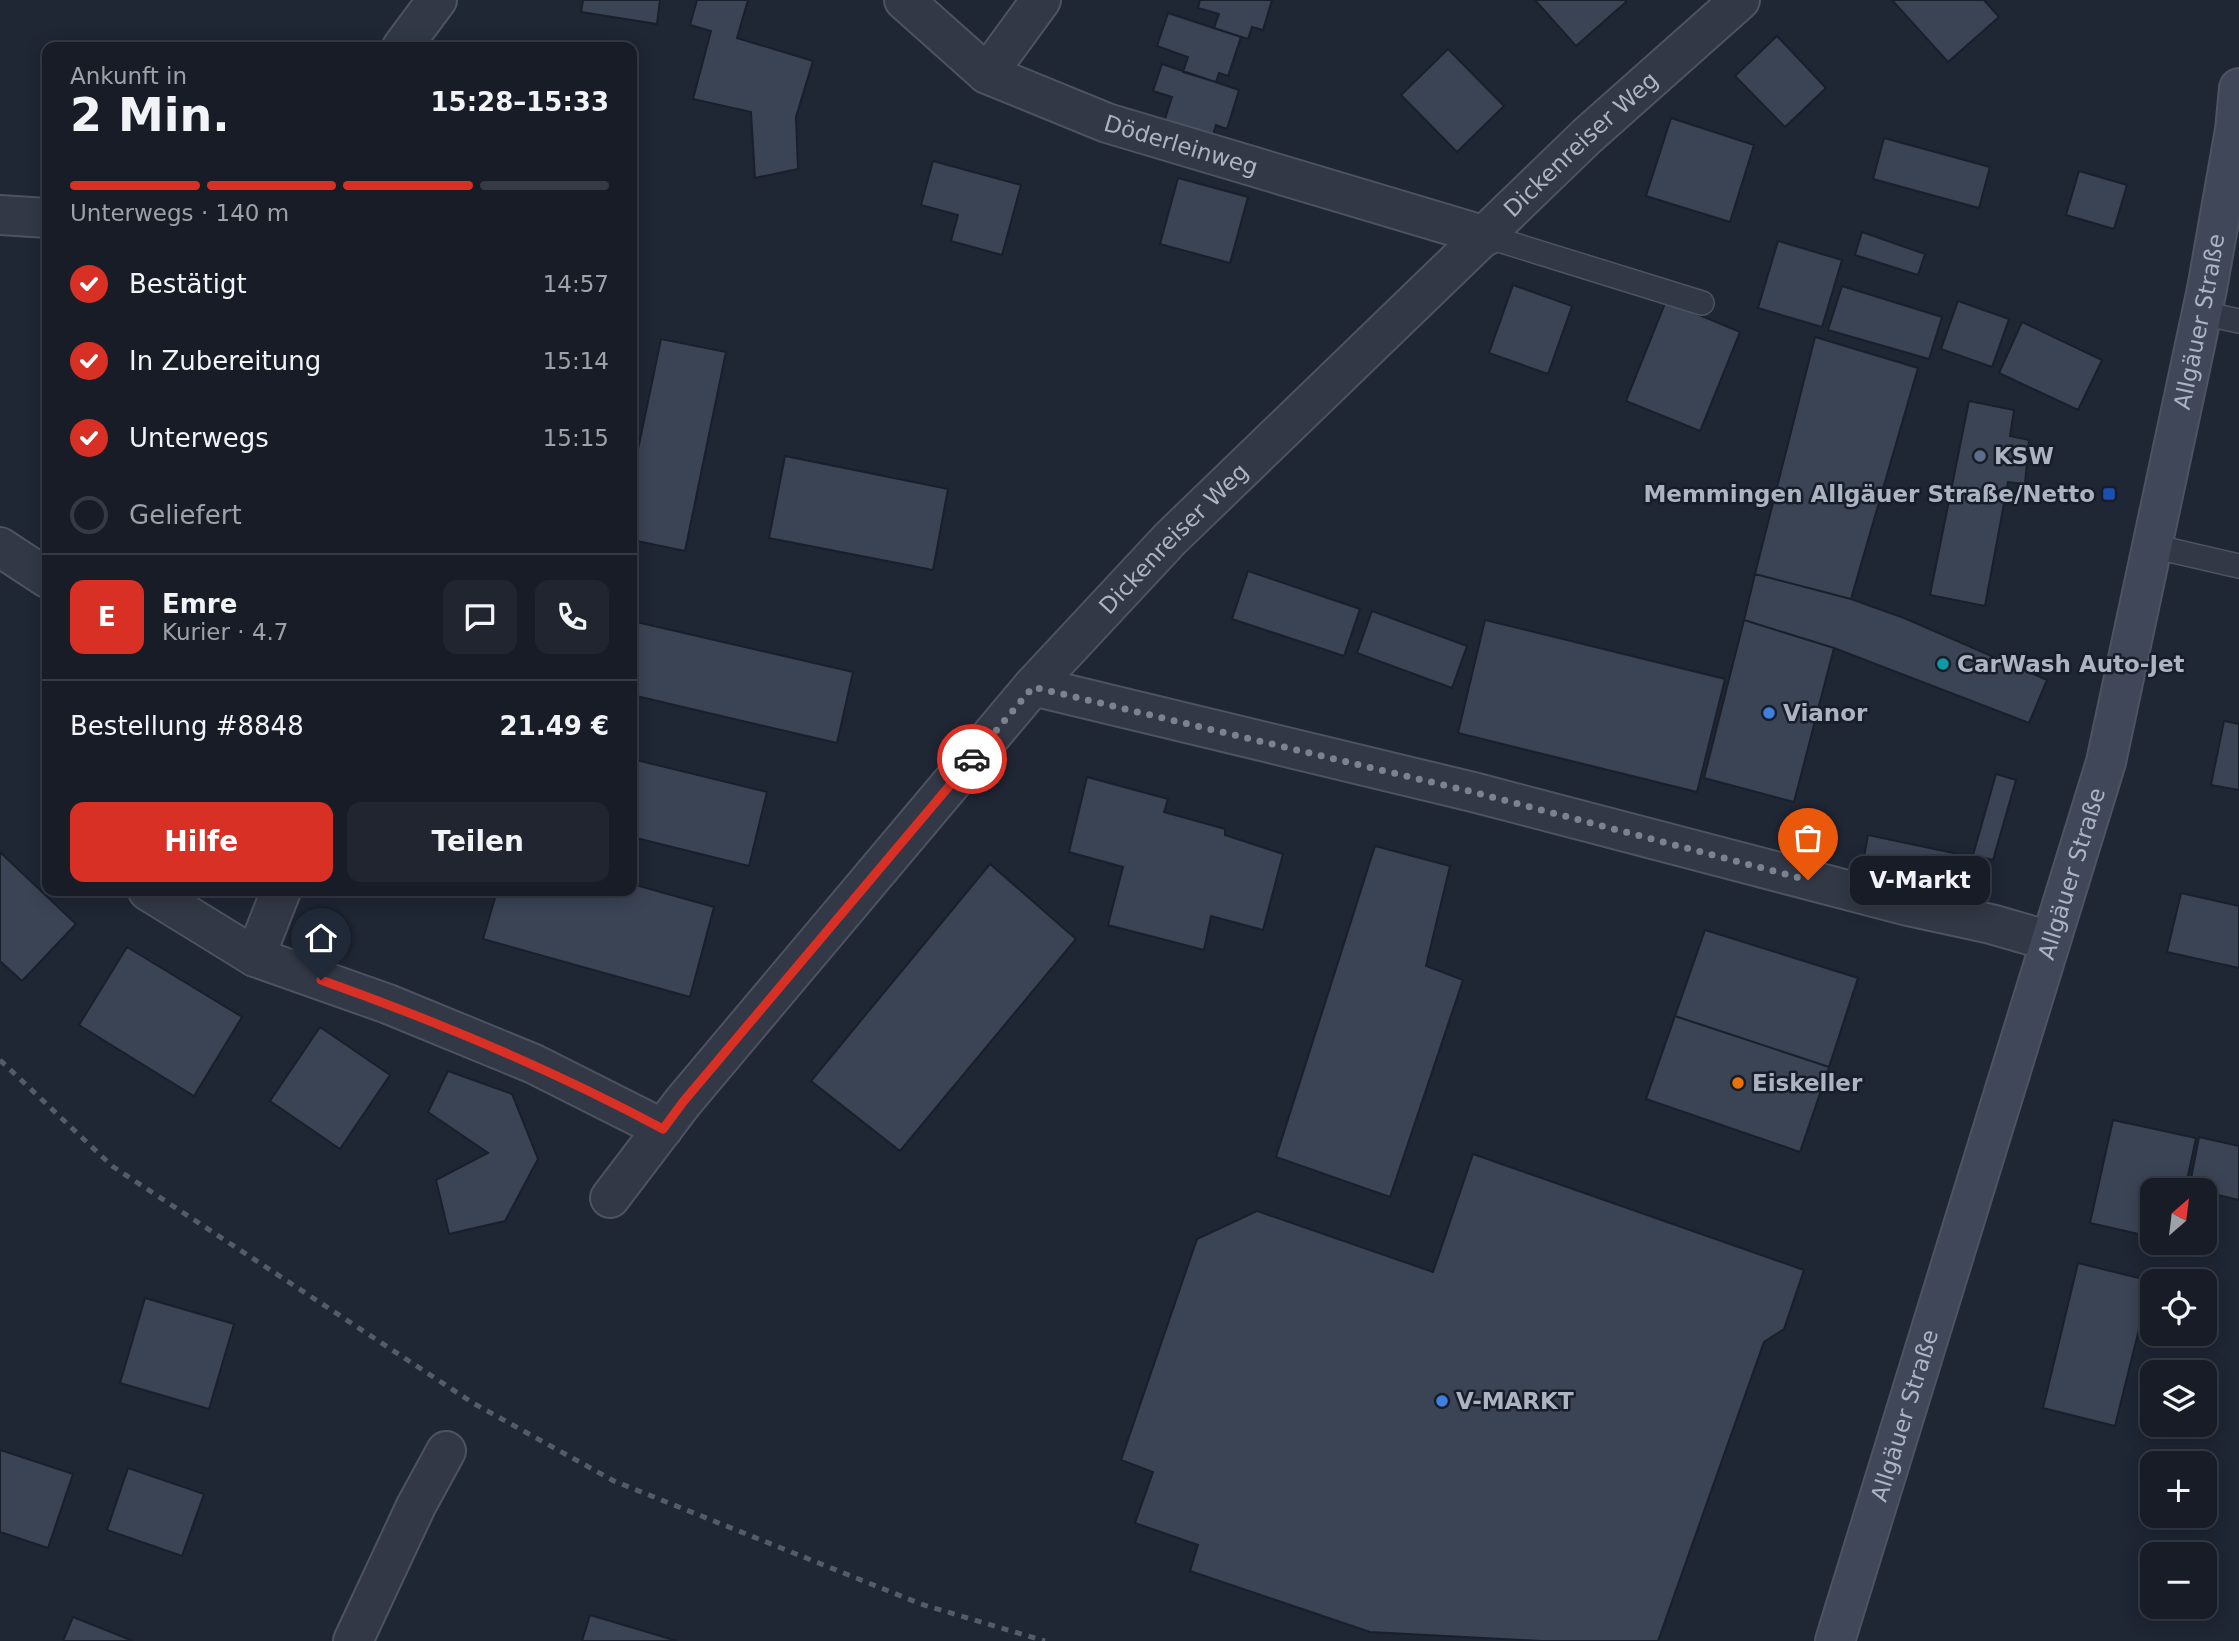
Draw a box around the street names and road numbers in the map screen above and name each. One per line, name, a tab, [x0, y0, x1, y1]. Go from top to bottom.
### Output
street label: Dickenreiser Weg	[1499, 66, 1663, 222]
street label: Döderleinweg	[1101, 110, 1261, 180]
street label: Allgäuer Straße	[2169, 232, 2229, 412]
street label: Dickenreiser Weg	[1094, 458, 1253, 619]
street label: Allgäuer Straße	[2033, 784, 2110, 963]
street label: Allgäuer Straße	[1866, 1326, 1943, 1505]

